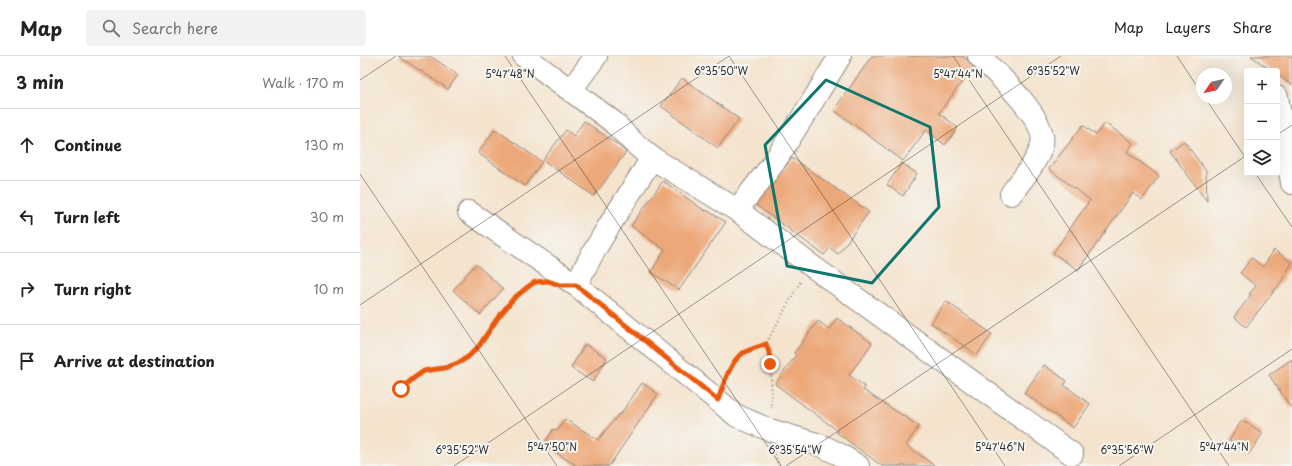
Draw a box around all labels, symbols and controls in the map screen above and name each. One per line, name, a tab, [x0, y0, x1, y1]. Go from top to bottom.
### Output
search box	[86, 10, 366, 46]
text: Map	[20, 14, 62, 42]
text: Search here	[132, 16, 218, 39]
icon: search	[100, 17, 122, 39]
text: Map	[1114, 17, 1144, 38]
text: Layers	[1166, 17, 1211, 38]
text: Share	[1233, 17, 1272, 38]
text: 6°35'50"W	[694, 63, 749, 78]
text: 6°35'52"W	[1026, 63, 1080, 78]
text: 5°47'48"N	[485, 66, 535, 81]
text: 5°47'44"N	[933, 66, 983, 81]
north arrow	[1196, 68, 1232, 104]
map controls	[1244, 68, 1280, 176]
button: +	[1244, 68, 1280, 104]
text: 3 min	[16, 69, 64, 95]
text: Walk · 170 m	[262, 73, 344, 92]
button: −	[1244, 104, 1280, 140]
text: Continue	[54, 133, 122, 156]
icon: ahead	[16, 134, 38, 156]
text: 130 m	[305, 135, 344, 154]
button: layers	[1244, 140, 1280, 176]
text: Turn left	[54, 205, 120, 228]
icon: left	[16, 206, 38, 228]
text: 30 m	[310, 207, 344, 226]
text: Turn right	[54, 277, 131, 300]
icon: right	[16, 278, 38, 300]
text: 10 m	[314, 279, 344, 298]
text: Arrive at destination	[54, 349, 215, 372]
icon: arrive	[16, 350, 38, 372]
route end	[761, 355, 779, 373]
route start	[392, 380, 410, 398]
text: 5°47'50"N	[527, 439, 577, 454]
text: 5°47'46"N	[975, 439, 1025, 454]
text: 5°47'44"N	[1199, 439, 1249, 454]
text: 6°35'52"W	[435, 442, 489, 457]
text: 6°35'54"W	[768, 442, 822, 457]
text: 6°35'56"W	[1100, 442, 1155, 457]

